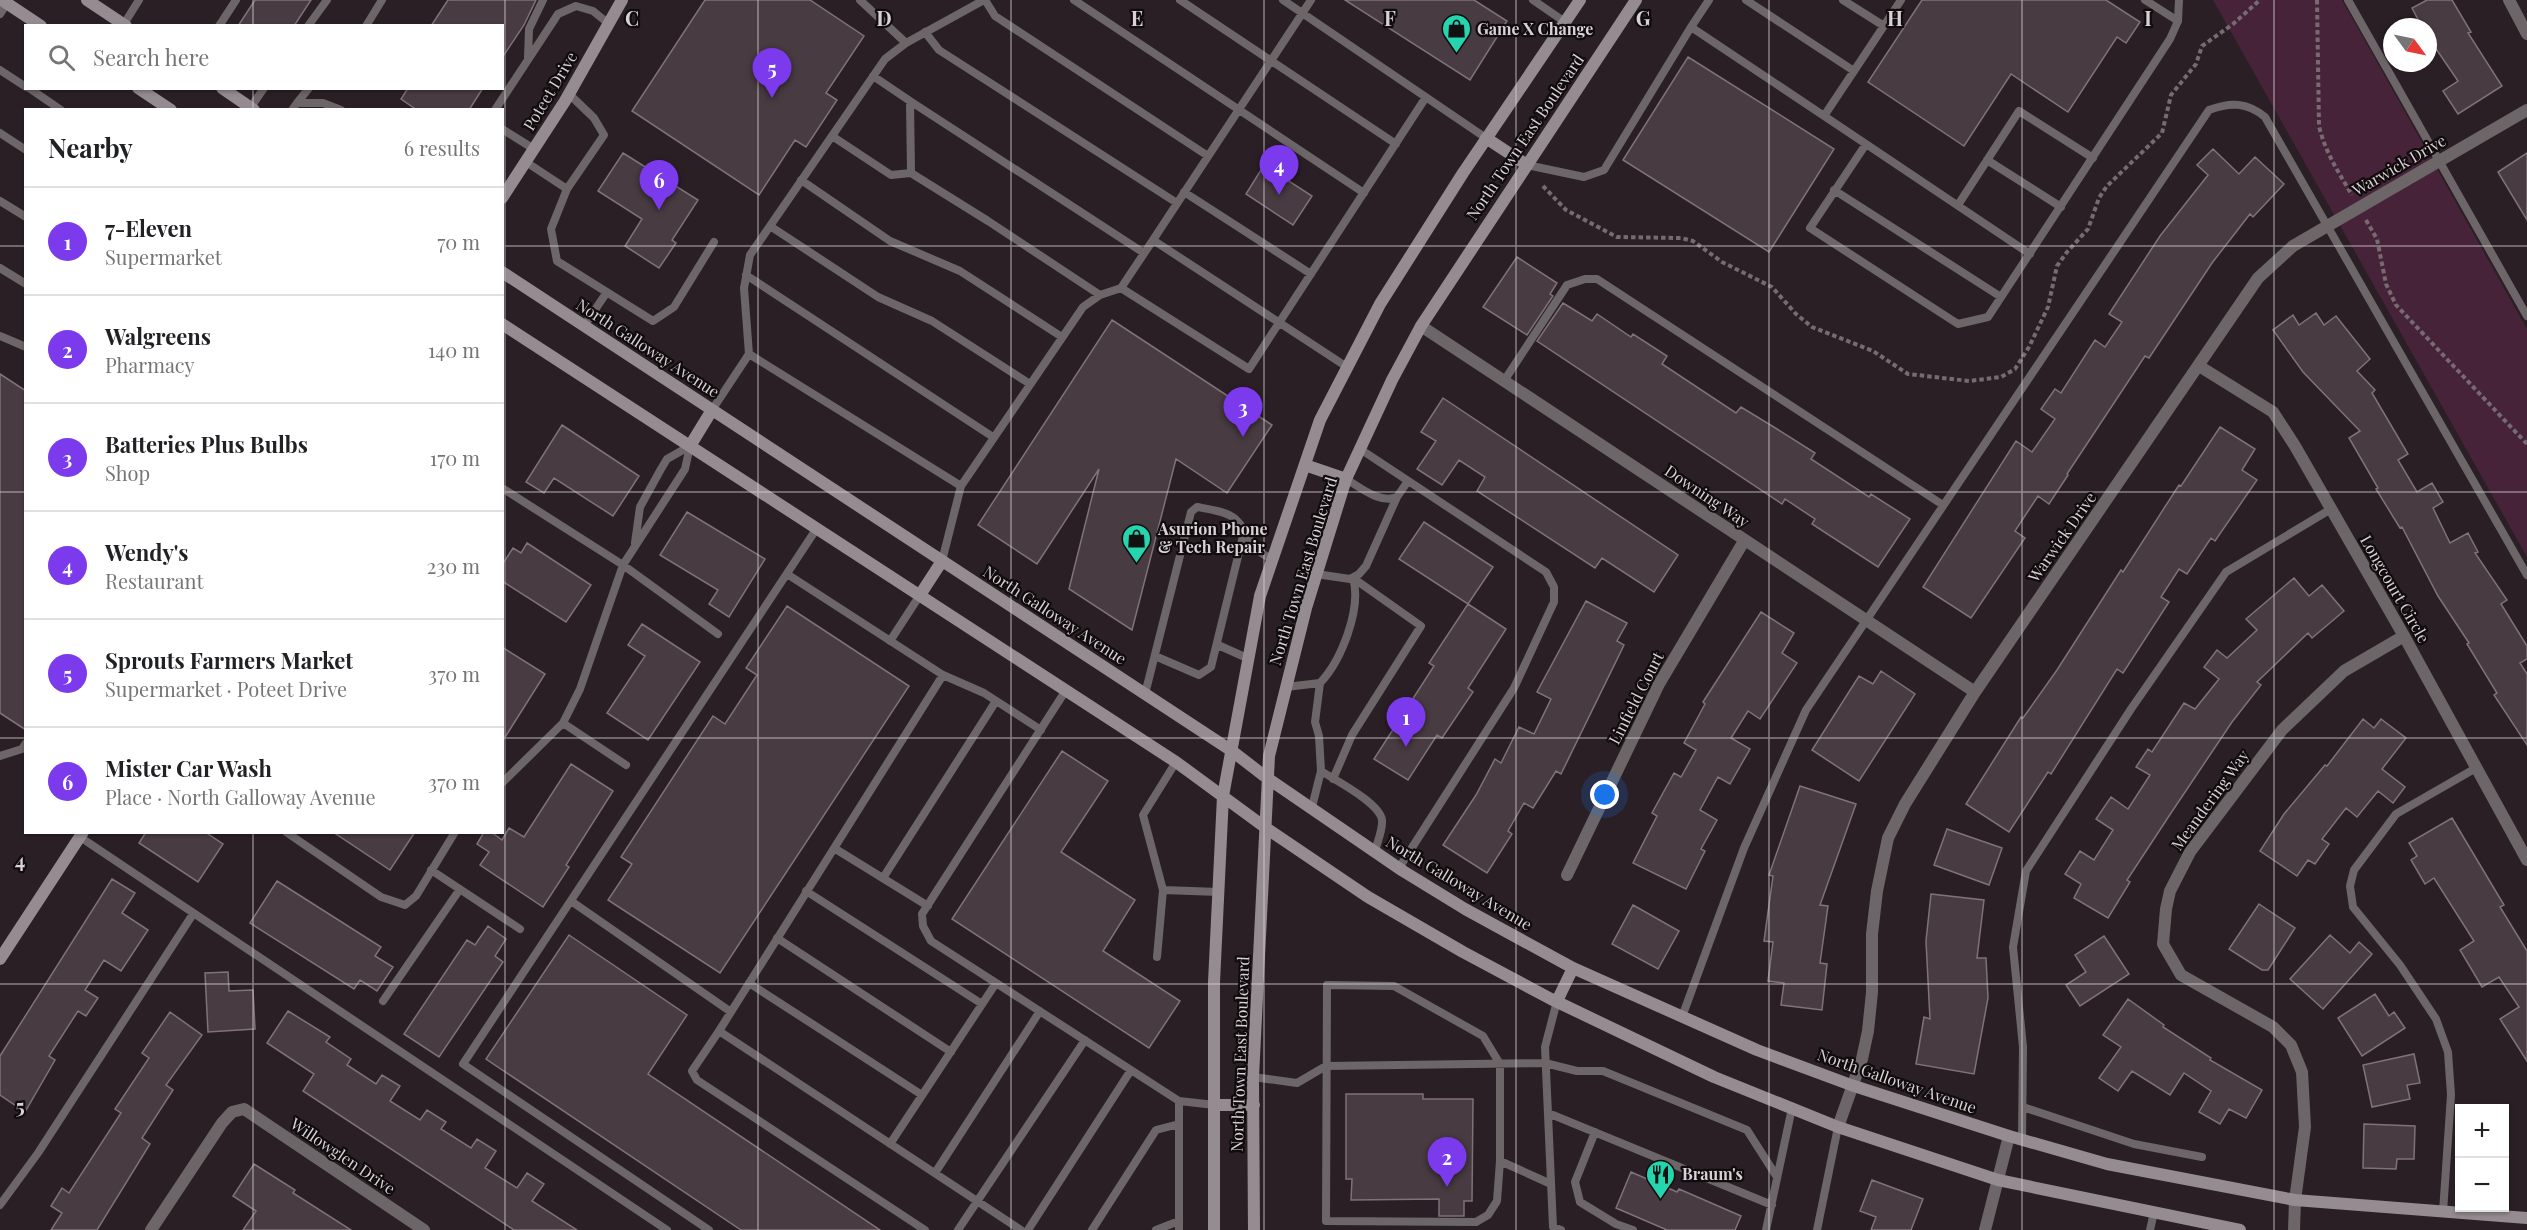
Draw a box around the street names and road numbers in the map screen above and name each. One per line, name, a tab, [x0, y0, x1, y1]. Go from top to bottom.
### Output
street label: Poteet Drive	[518, 47, 581, 134]
street label: North Town East Boulevard	[1461, 50, 1588, 224]
street label: Warwick Drive	[2347, 129, 2450, 200]
street label: North Galloway Avenue	[573, 293, 724, 402]
street label: Downing Way	[1661, 460, 1754, 532]
street label: North Town East Boulevard	[1264, 474, 1341, 668]
street label: Warwick Drive	[2022, 488, 2100, 587]
street label: Longcourt Circle	[2356, 531, 2435, 646]
street label: North Galloway Avenue	[980, 560, 1131, 669]
street label: Linfield Court	[1603, 648, 1668, 748]
street label: Meandering Way	[2166, 745, 2253, 854]
street label: North Galloway Avenue	[1382, 831, 1536, 935]
street label: North Town East Boulevard	[1226, 956, 1253, 1152]
street label: North Galloway Avenue	[1815, 1043, 1979, 1118]
street label: Willowglen Drive	[286, 1112, 400, 1198]

